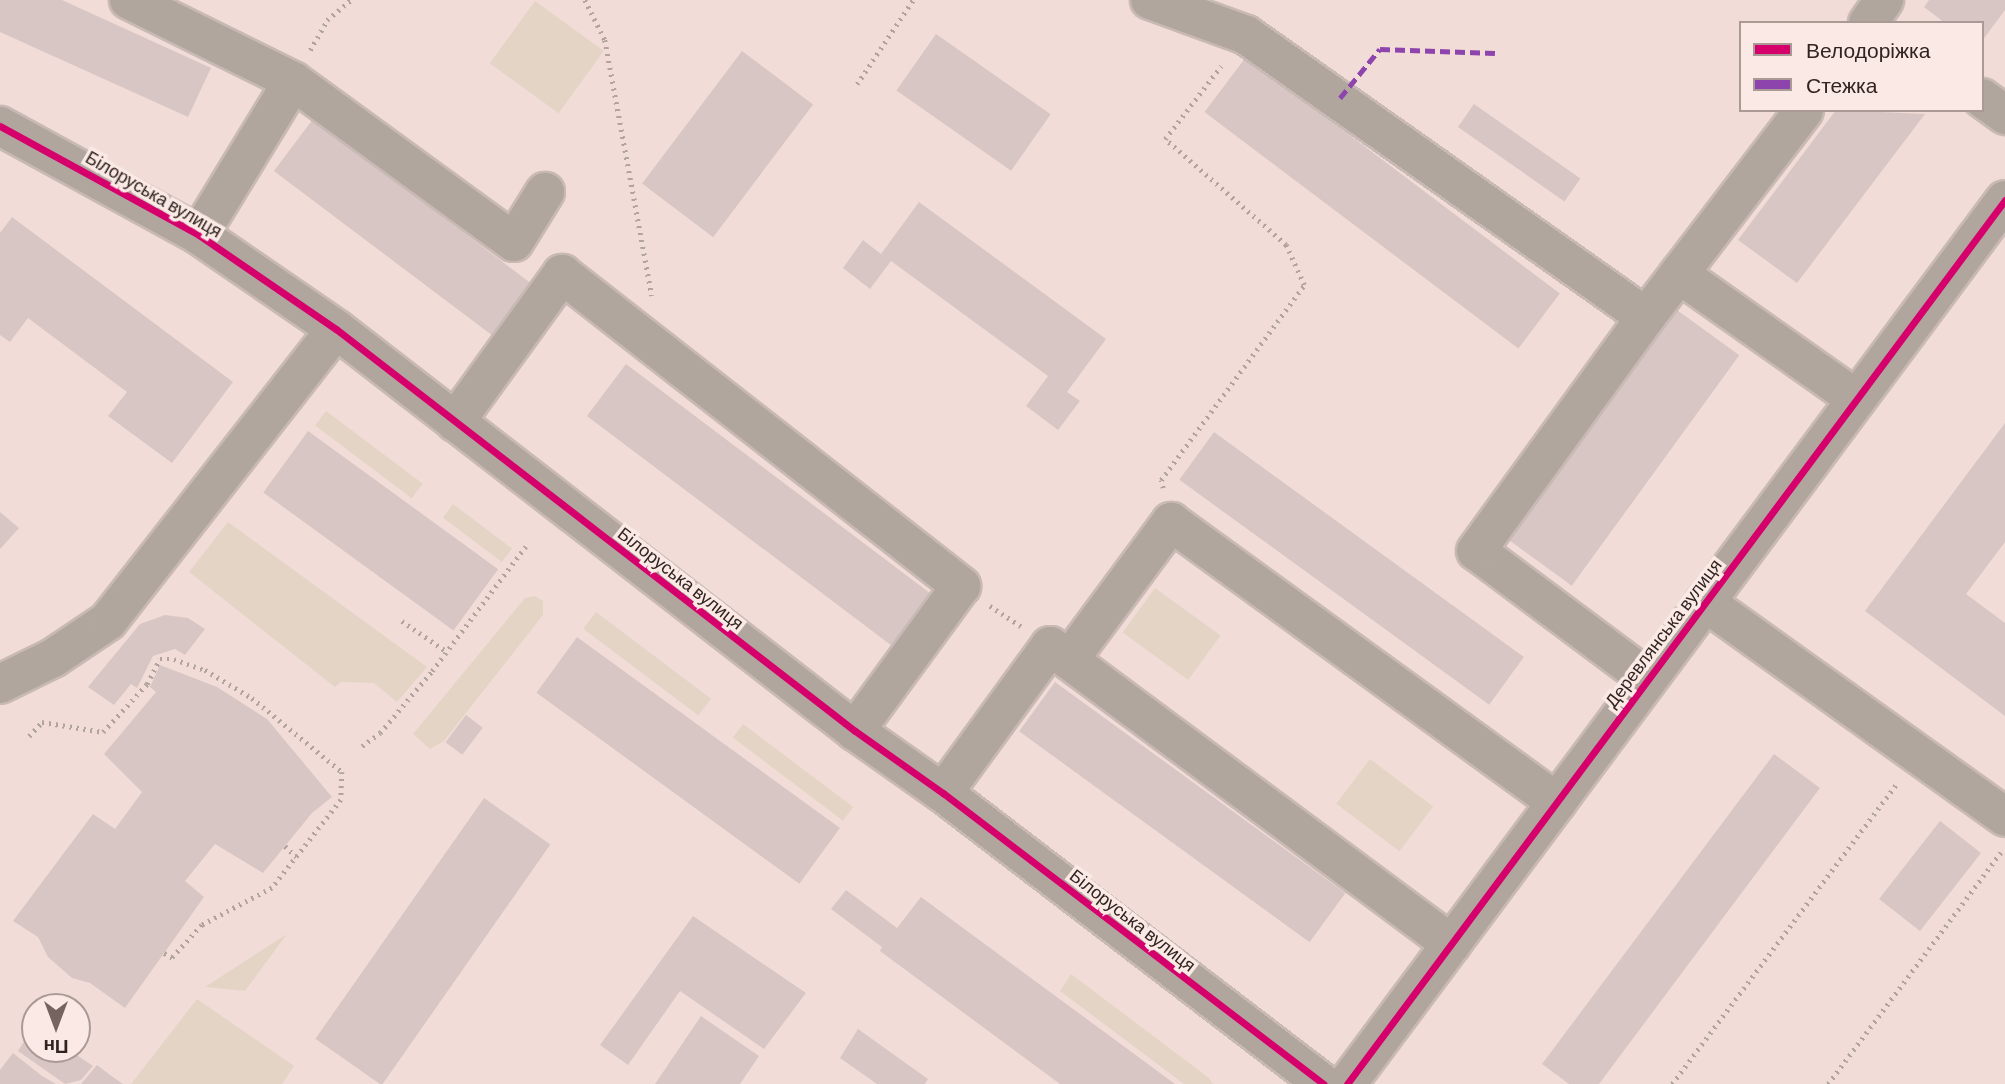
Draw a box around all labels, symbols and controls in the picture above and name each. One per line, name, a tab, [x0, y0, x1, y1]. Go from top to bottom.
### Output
legend	[1739, 21, 1984, 112]
text: Велодоріжка	[1806, 37, 1930, 62]
text: Стежка	[1806, 72, 1877, 97]
street label: Білоруська вулиця	[82, 146, 226, 242]
street label: Білоруська вулиця	[614, 522, 748, 634]
street label: Деревлянська вулиця	[1600, 555, 1726, 711]
street label: Білоруська вулиця	[1066, 864, 1200, 976]
north arrow	[21, 993, 91, 1063]
text: Пн	[43, 1036, 69, 1059]

